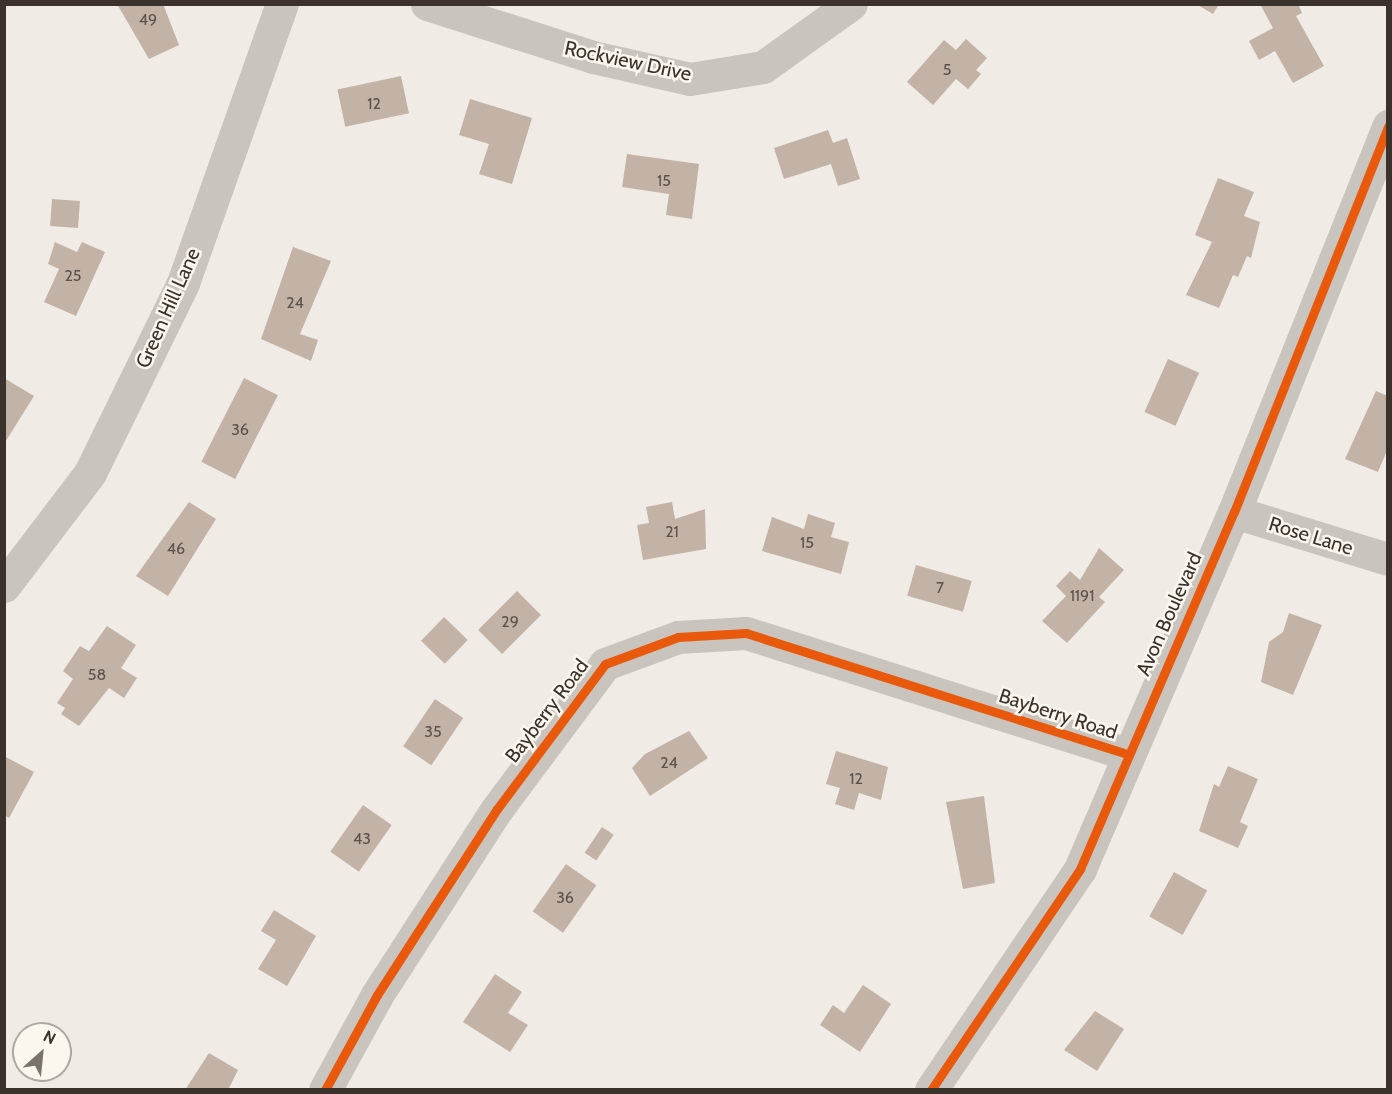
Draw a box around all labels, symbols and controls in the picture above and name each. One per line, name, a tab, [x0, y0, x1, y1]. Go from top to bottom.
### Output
house number: 49	[139, 10, 157, 30]
street label: Rockview Drive	[562, 36, 694, 86]
house number: 5	[943, 60, 951, 80]
house number: 12	[367, 94, 381, 114]
house number: 15	[657, 171, 671, 191]
street label: Green Hill Lane	[131, 244, 205, 372]
house number: 25	[64, 266, 82, 286]
house number: 24	[286, 293, 304, 313]
house number: 36	[231, 420, 249, 440]
street label: Rose Lane	[1266, 512, 1356, 560]
house number: 21	[665, 522, 679, 542]
house number: 15	[800, 533, 814, 553]
house number: 46	[167, 539, 185, 559]
street label: Avon Boulevard	[1131, 549, 1207, 679]
house number: 7	[936, 578, 944, 598]
house number: 1191	[1070, 586, 1094, 606]
house number: 29	[501, 612, 519, 632]
street label: Bayberry Road	[500, 655, 594, 767]
house number: 58	[88, 665, 106, 685]
street label: Bayberry Road	[996, 684, 1120, 744]
house number: 35	[424, 722, 442, 742]
house number: 24	[660, 753, 678, 773]
house number: 12	[849, 769, 863, 789]
house number: 43	[353, 829, 371, 849]
house number: 36	[556, 888, 574, 908]
north arrow	[12, 1022, 72, 1082]
text: N	[40, 1026, 59, 1048]

